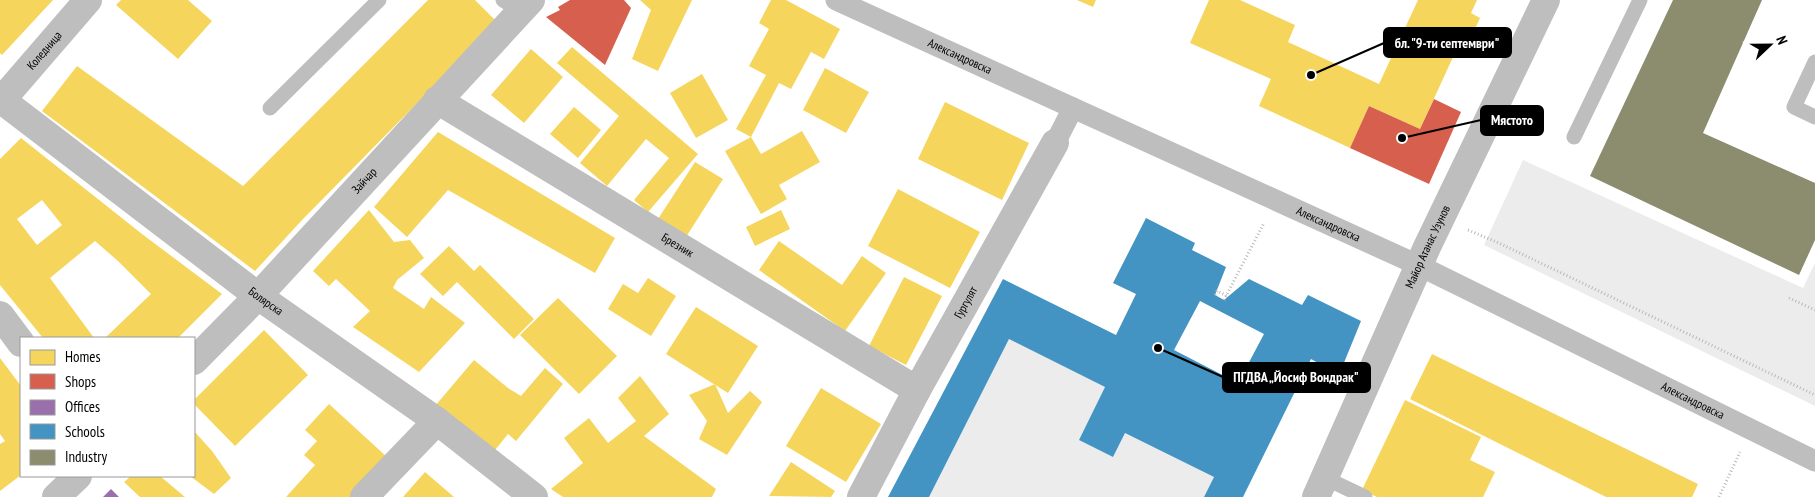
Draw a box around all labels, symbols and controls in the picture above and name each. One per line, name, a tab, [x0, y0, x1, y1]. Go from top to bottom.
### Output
north arrow	[1745, 20, 1795, 70]
street label: Коледница	[23, 28, 65, 73]
callout: бл. "9-ти септември"	[1384, 28, 1511, 57]
text: N	[1772, 33, 1792, 47]
text: бл. "9-ти септември"	[1395, 34, 1499, 52]
street label: Александровска	[926, 35, 994, 77]
callout: Мястото	[1481, 106, 1543, 135]
text: Мястото	[1491, 111, 1533, 129]
street label: Зайчар	[348, 164, 380, 197]
street label: Майор Атанас Узунов	[1402, 202, 1453, 291]
street label: Александровска	[1294, 203, 1363, 245]
street label: Брезник	[659, 229, 697, 261]
street label: Болярска	[246, 283, 286, 318]
street label: Гургулят	[951, 283, 980, 321]
legend	[20, 337, 195, 477]
text: Homes	[65, 347, 101, 366]
callout: ПГДВА „Йосиф Вондрак"	[1223, 363, 1370, 392]
text: ПГДВА „Йосиф Вондрак"	[1233, 368, 1359, 386]
text: Shops	[65, 372, 96, 391]
street label: Александровска	[1659, 378, 1727, 422]
text: Offices	[65, 397, 100, 416]
text: Schools	[65, 422, 105, 441]
text: Industry	[65, 447, 107, 466]

